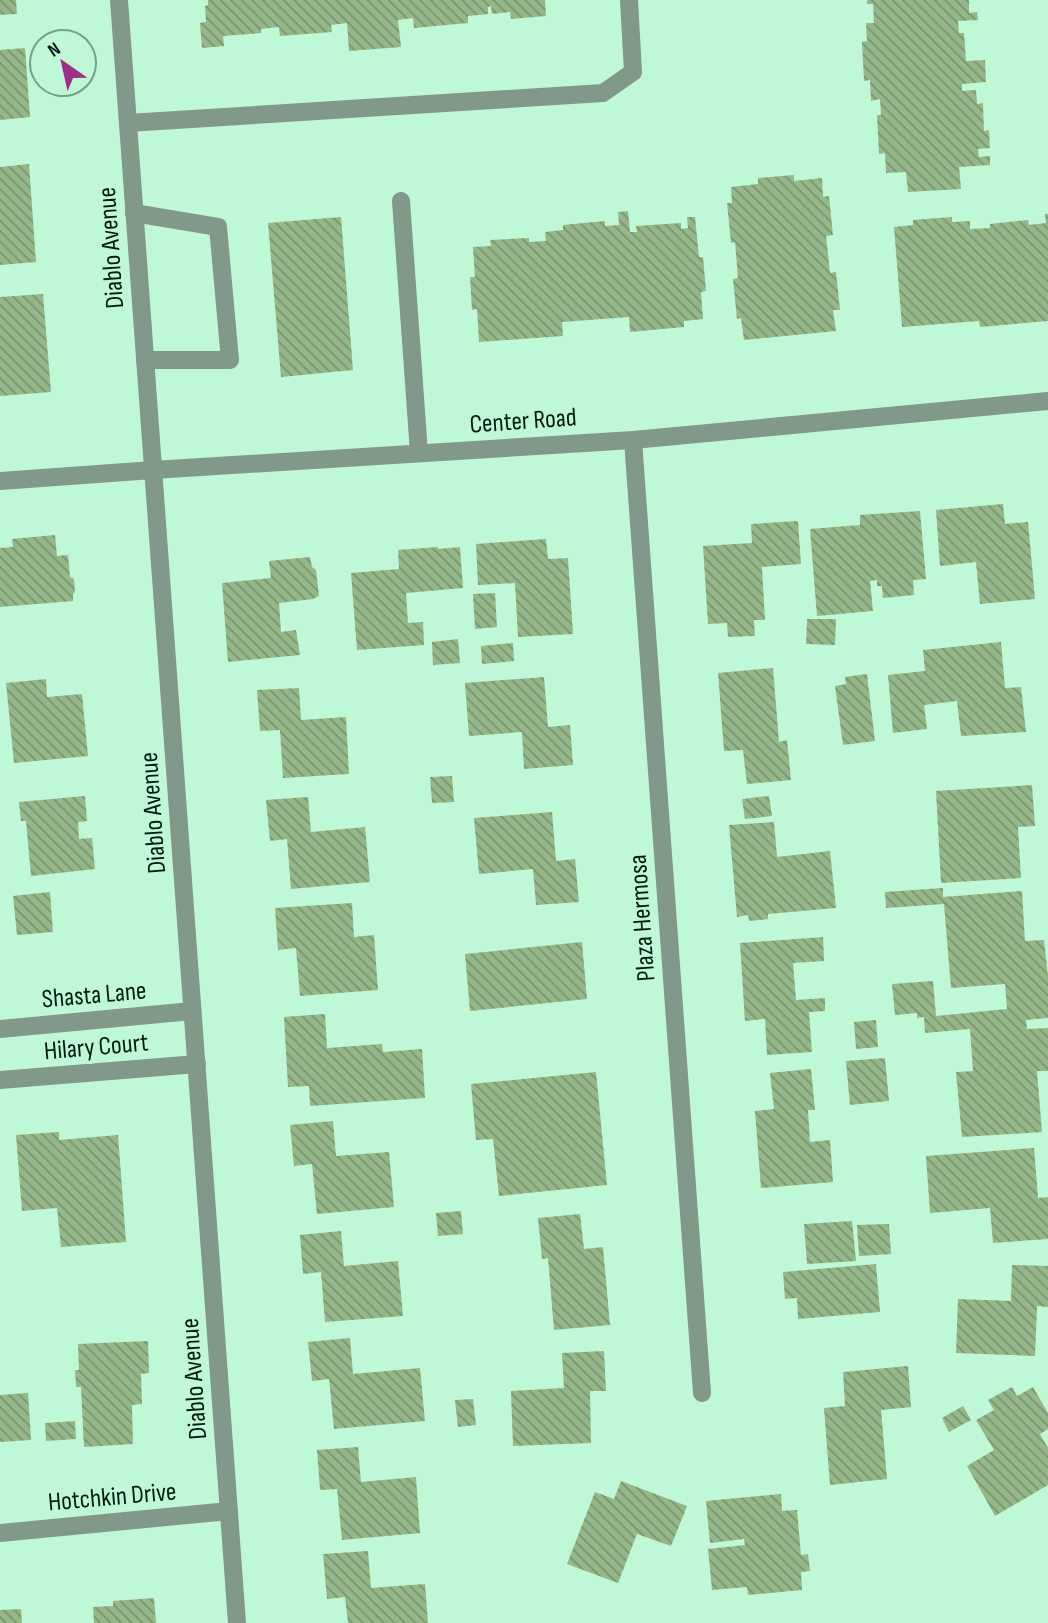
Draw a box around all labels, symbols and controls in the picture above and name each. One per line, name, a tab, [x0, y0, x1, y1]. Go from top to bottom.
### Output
north arrow	[28, 28, 98, 98]
text: N	[44, 38, 65, 63]
street label: Diablo Avenue	[92, 186, 131, 310]
street label: Center Road	[469, 402, 578, 441]
street label: Diablo Avenue	[134, 751, 173, 875]
street label: Plaza Hermosa	[623, 853, 662, 982]
street label: Shasta Lane	[41, 975, 148, 1016]
street label: Hilary Court	[43, 1027, 150, 1067]
street label: Diablo Avenue	[175, 1317, 214, 1441]
street label: Hotchkin Drive	[47, 1476, 178, 1519]

